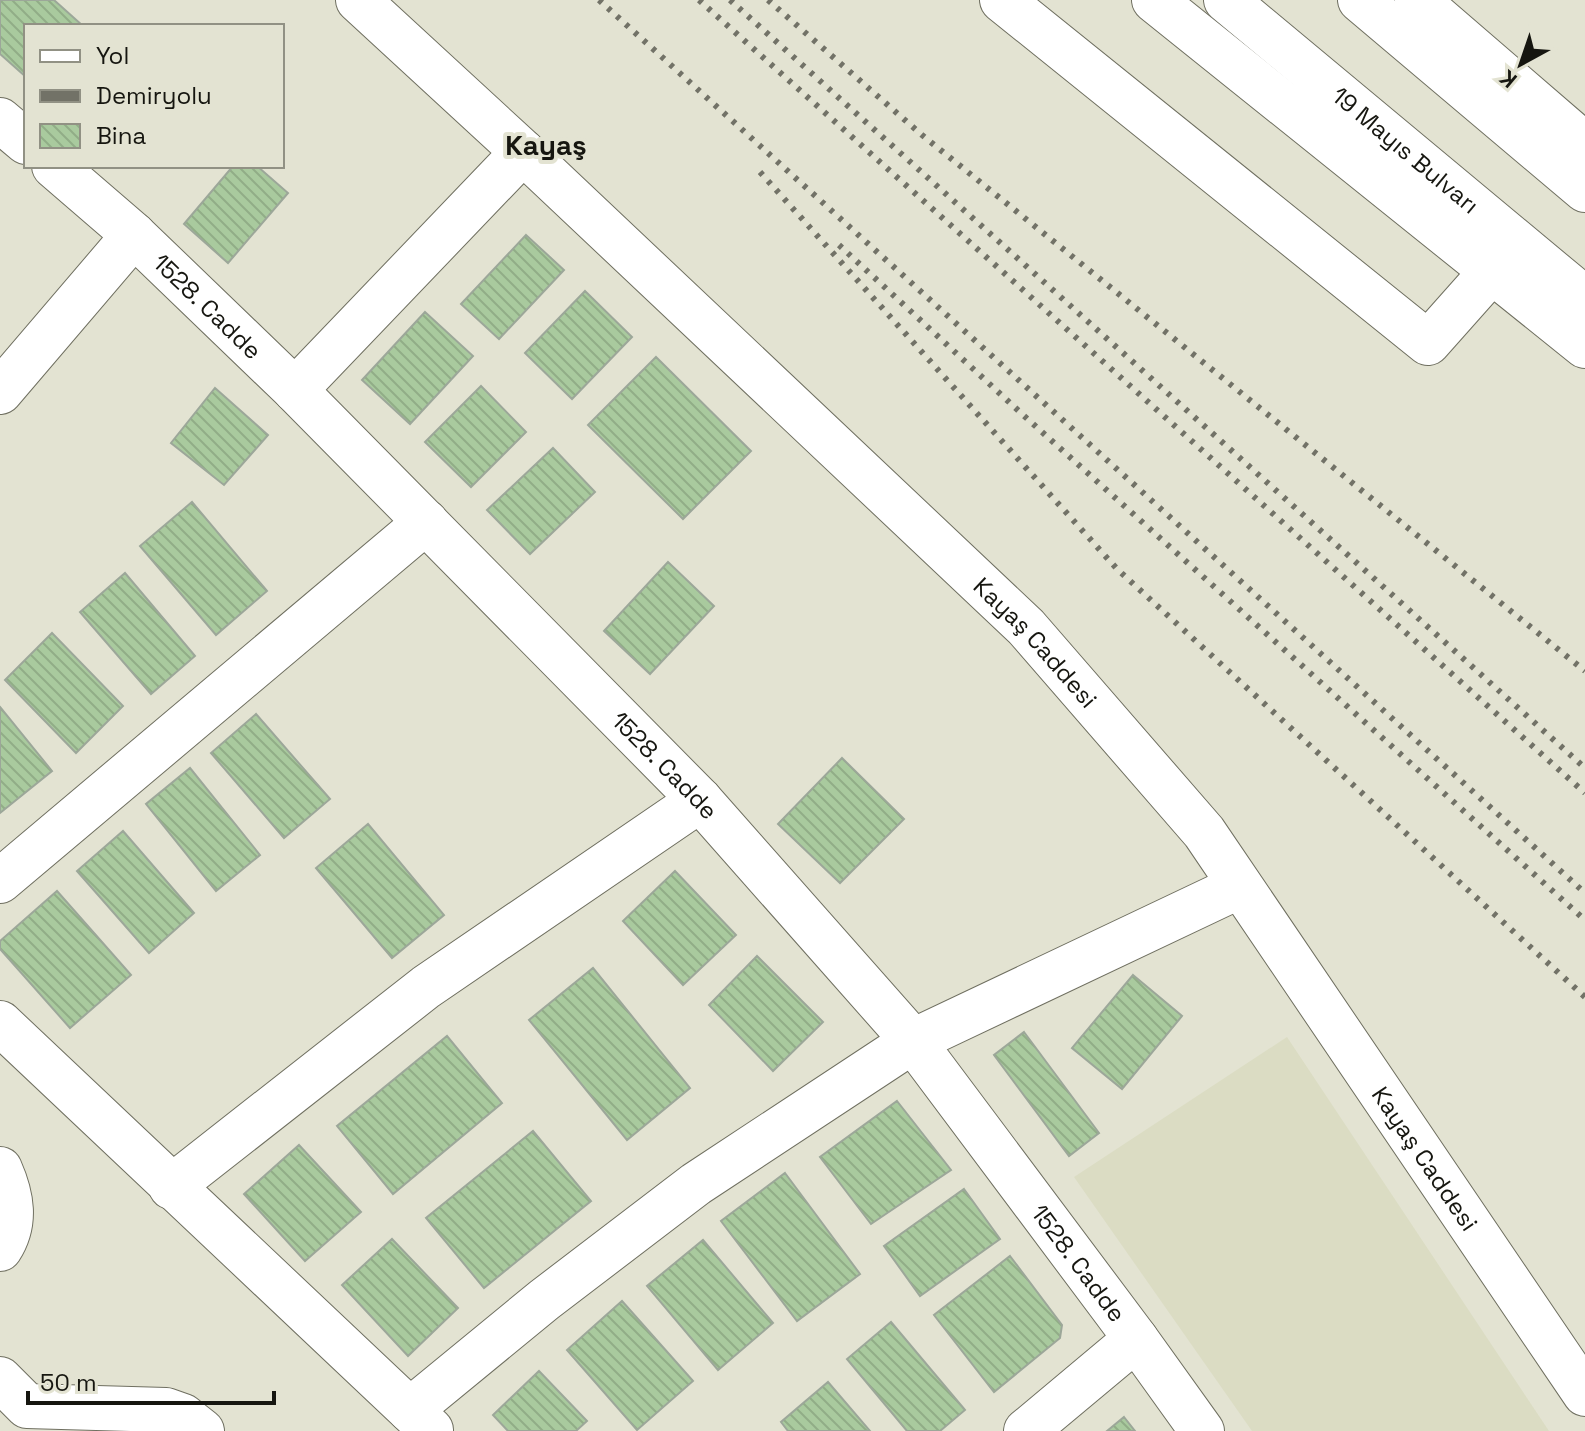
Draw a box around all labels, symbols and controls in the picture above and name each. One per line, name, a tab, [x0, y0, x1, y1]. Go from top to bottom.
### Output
legend	[24, 24, 284, 168]
north arrow	[1481, 24, 1561, 104]
text: Yol	[96, 40, 129, 71]
text: K	[1494, 64, 1522, 94]
street label: 19 Mayıs Bulvarı	[1326, 79, 1486, 220]
text: Demiryolu	[96, 80, 212, 111]
text: Bina	[96, 120, 146, 151]
district label: Kayaş	[505, 127, 587, 163]
street label: 1528. Cadde	[147, 247, 269, 365]
street label: Kayaş Caddesi	[967, 570, 1104, 714]
street label: 1528. Cadde	[605, 704, 725, 825]
street label: Kayaş Caddesi	[1365, 1080, 1485, 1237]
street label: 1528. Cadde	[1025, 1198, 1133, 1328]
scale bar	[28, 1355, 274, 1405]
text: 50 m	[40, 1367, 97, 1398]

